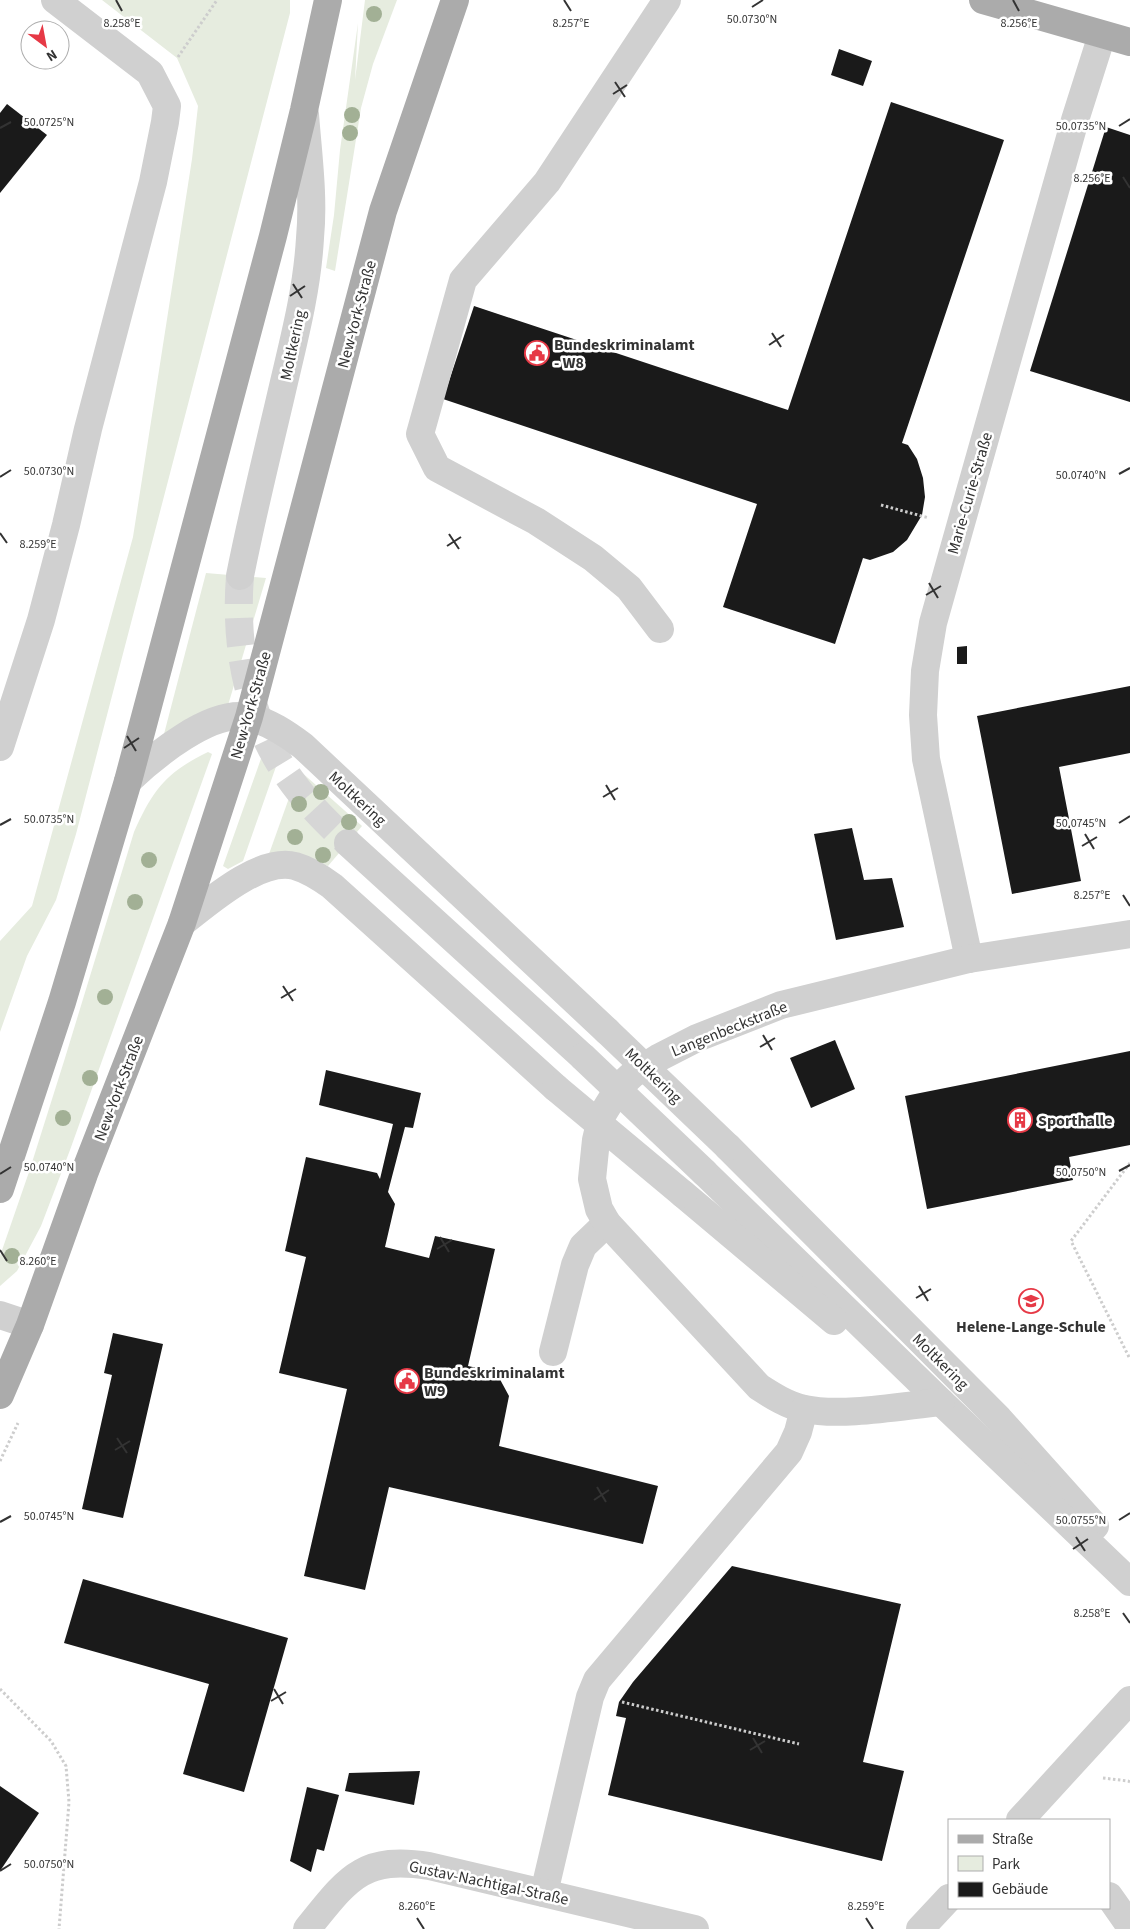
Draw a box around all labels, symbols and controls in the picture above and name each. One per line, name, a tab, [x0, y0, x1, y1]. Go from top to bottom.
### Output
text: 50.0730°N	[727, 11, 777, 28]
text: 8.258°E	[103, 15, 141, 32]
text: 8.257°E	[552, 15, 590, 32]
text: 8.256°E	[1000, 15, 1038, 32]
north arrow	[20, 20, 70, 70]
text: N	[42, 44, 61, 66]
text: 50.0725°N	[24, 114, 74, 131]
text: 50.0735°N	[1056, 118, 1106, 135]
text: 8.256°E	[1073, 170, 1111, 187]
street label: New-York-Straße	[332, 258, 382, 371]
street label: Moltkering	[275, 308, 311, 383]
place label: Bundeskriminalamt - W8	[554, 334, 695, 374]
public building icon: Bundeskriminalamt - W8	[524, 340, 550, 366]
street label: Marie-Curie-Straße	[942, 430, 998, 557]
text: 50.0730°N	[24, 463, 74, 480]
text: 50.0740°N	[1056, 467, 1106, 484]
text: 8.259°E	[19, 536, 57, 553]
street label: New-York-Straße	[225, 649, 277, 762]
street label: Moltkering	[324, 766, 391, 831]
text: 50.0735°N	[24, 811, 74, 828]
text: 50.0745°N	[1056, 815, 1106, 832]
text: 8.257°E	[1073, 887, 1111, 904]
street label: Langenbeckstraße	[668, 996, 791, 1062]
street label: New-York-Straße	[89, 1033, 149, 1144]
street label: Moltkering	[620, 1043, 687, 1109]
building icon: Sporthalle	[1007, 1107, 1033, 1133]
place label: Sporthalle	[1038, 1110, 1112, 1132]
text: 50.0740°N	[24, 1159, 74, 1176]
text: 50.0750°N	[1056, 1164, 1106, 1181]
text: 8.260°E	[19, 1253, 57, 1270]
school or university icon: Helene-Lange-Schule	[1018, 1288, 1044, 1314]
place label: Helene-Lange-Schule	[956, 1316, 1106, 1338]
street label: Moltkering	[907, 1329, 973, 1395]
place label: Bundeskriminalamt W9	[424, 1362, 565, 1402]
public building icon: Bundeskriminalamt W9	[394, 1368, 420, 1394]
text: 50.0745°N	[24, 1508, 74, 1525]
text: 50.0755°N	[1056, 1512, 1106, 1529]
text: 8.258°E	[1073, 1605, 1111, 1622]
legend	[948, 1819, 1110, 1909]
text: Straße	[992, 1829, 1033, 1850]
text: Park	[992, 1854, 1021, 1875]
street label: Gustav-Nachtigal-Straße	[407, 1855, 571, 1911]
text: 50.0750°N	[24, 1856, 74, 1873]
text: Gebäude	[992, 1879, 1048, 1900]
text: 8.260°E	[398, 1898, 436, 1915]
text: 8.259°E	[847, 1898, 885, 1915]

